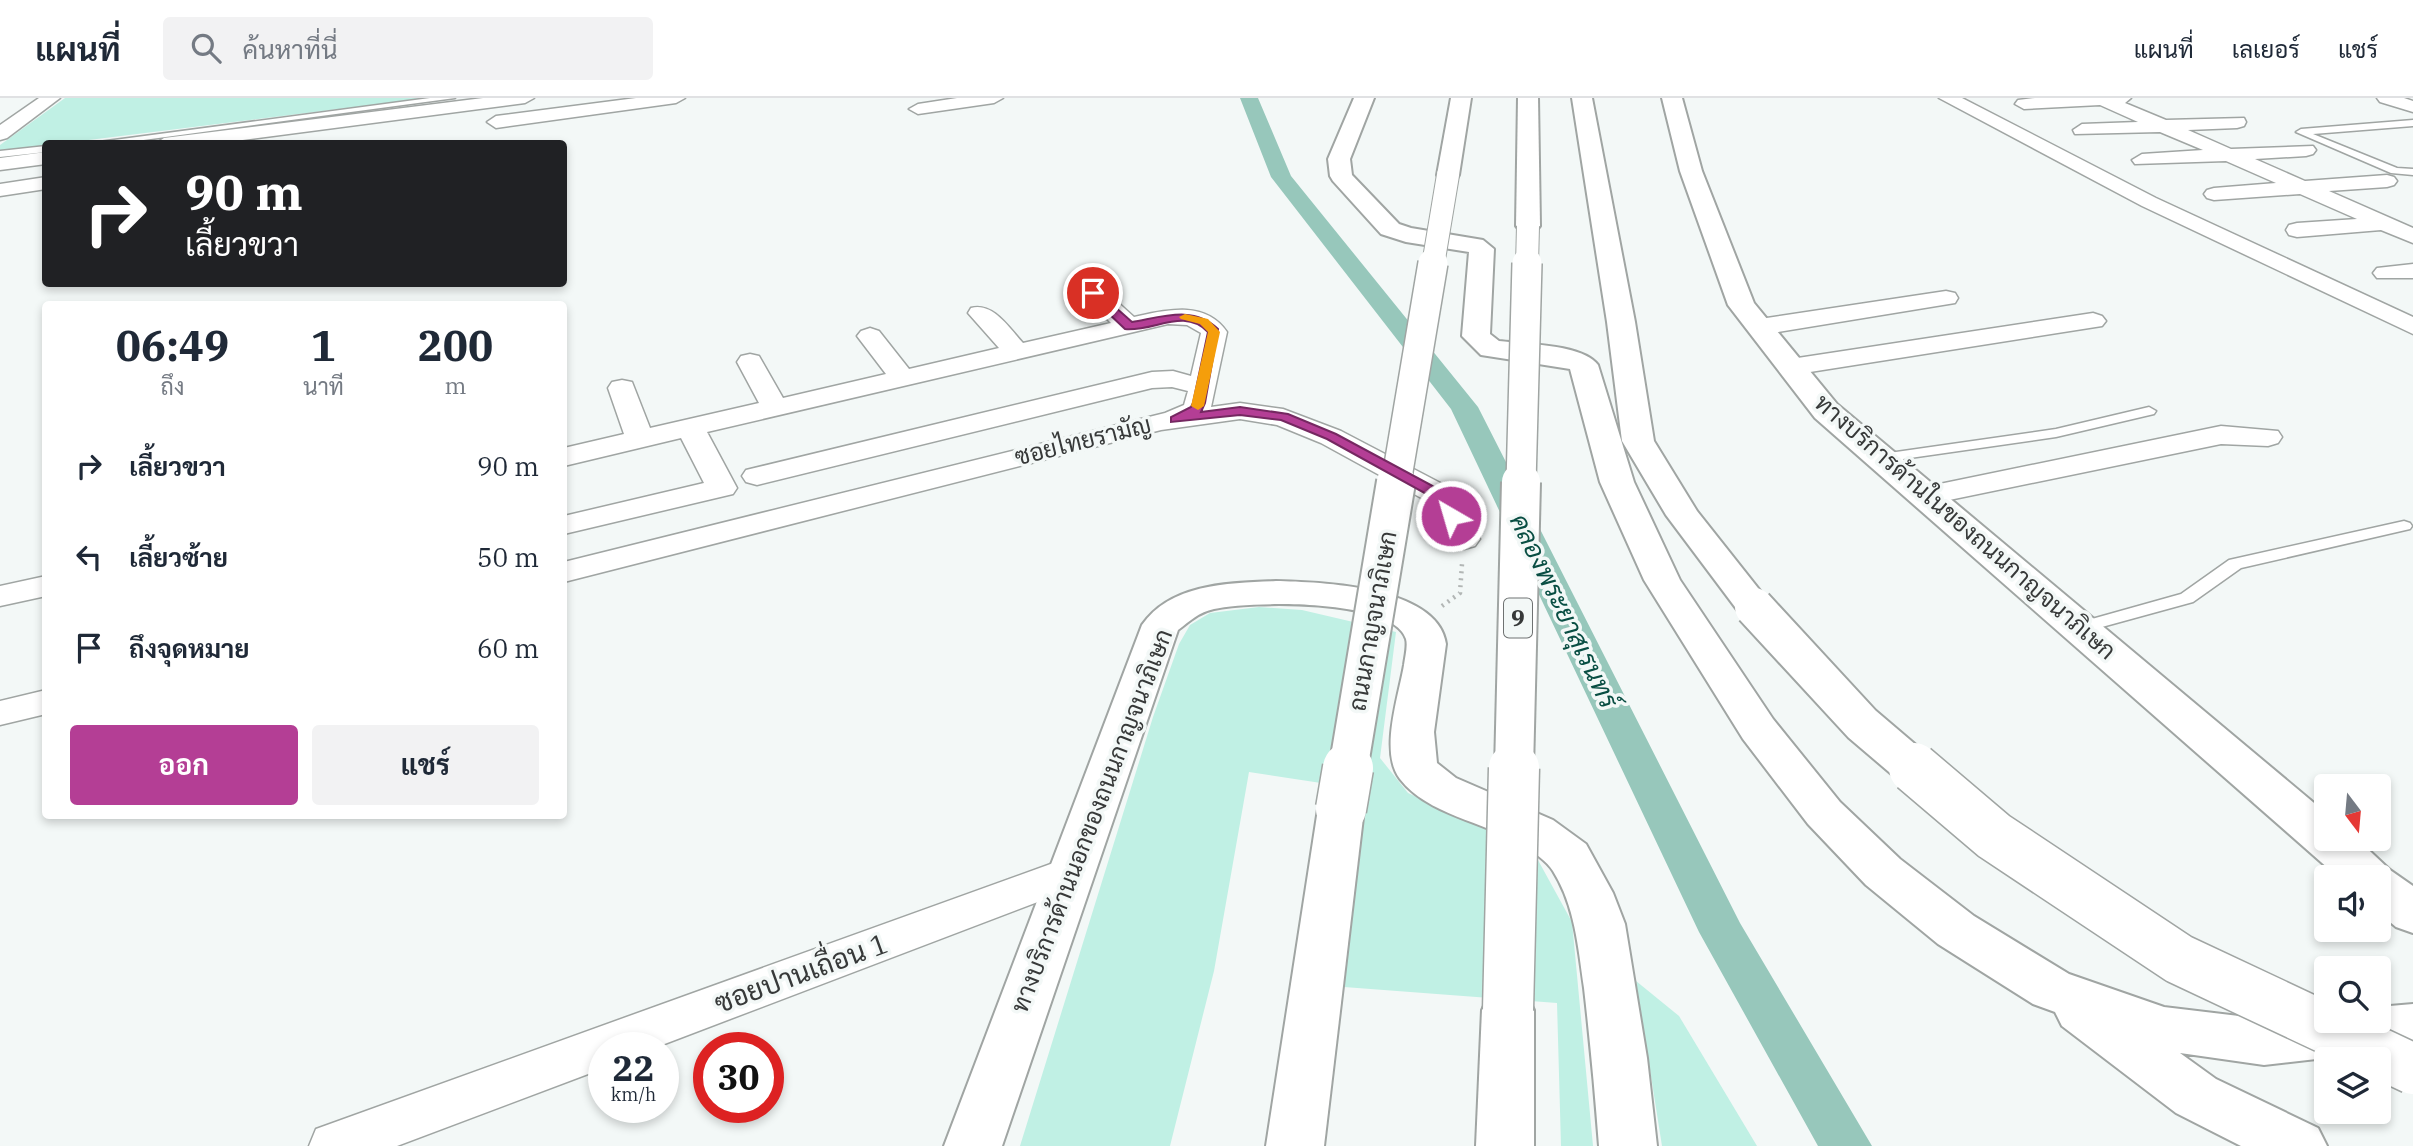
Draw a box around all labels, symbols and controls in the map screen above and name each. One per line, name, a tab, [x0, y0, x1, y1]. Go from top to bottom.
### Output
search box	[163, 17, 653, 80]
text: แผนที่	[35, 27, 121, 70]
icon: search	[187, 29, 225, 67]
text: ค้นหาที่นี่	[243, 32, 338, 66]
text: แผนที่	[2134, 33, 2194, 65]
text: เลเยอร์	[2232, 33, 2300, 65]
text: แชร์	[2338, 33, 2378, 65]
text: 90 m	[185, 160, 303, 223]
icon: right	[70, 168, 161, 259]
text: เลี้ยวขวา	[185, 223, 299, 265]
pin	[1063, 263, 1123, 323]
icon: arrive	[1074, 274, 1112, 312]
text: 06:49	[116, 318, 229, 373]
text: 1	[311, 318, 336, 373]
text: 200	[418, 318, 493, 373]
text: m	[445, 370, 466, 400]
text: ถึง	[161, 371, 184, 401]
text: นาที	[303, 371, 344, 401]
street label: ทางบริการด้านในของถนนกาญจนาภิเษก	[1808, 386, 2123, 666]
street label: ซอยไทยรามัญ	[1011, 408, 1154, 472]
icon: right	[70, 447, 108, 485]
text: เลี้ยวขวา	[129, 449, 226, 483]
text: 90 m	[477, 449, 539, 483]
position arrow	[1414, 479, 1488, 553]
water label: คลองพระยาสุเรนทร์	[1501, 508, 1629, 718]
street label: ถนนกาญจนาภิเษก	[1340, 528, 1404, 713]
icon: left	[70, 538, 108, 576]
text: เลี้ยวซ้าย	[129, 540, 228, 574]
text: 50 m	[477, 540, 539, 574]
road number: 9	[1504, 598, 1532, 638]
street label: ทางบริการด้านนอกของถนนกาญจนาภิเษก	[1003, 624, 1179, 1017]
icon: arrive	[70, 629, 108, 667]
text: ถึงจุดหมาย	[129, 631, 250, 665]
text: 60 m	[477, 631, 539, 665]
button: ออก	[70, 725, 298, 805]
button: แชร์	[312, 725, 539, 805]
north arrow	[2314, 774, 2390, 850]
map controls	[2314, 774, 2391, 1124]
button: sound	[2314, 865, 2391, 942]
street label: ซอยปานเถื่อน 1	[707, 919, 893, 1021]
button: search	[2314, 956, 2391, 1033]
speed limit sign: 30	[693, 1032, 784, 1123]
text: 22	[612, 1045, 655, 1091]
button: layers	[2314, 1047, 2391, 1124]
text: km/h	[611, 1083, 656, 1106]

